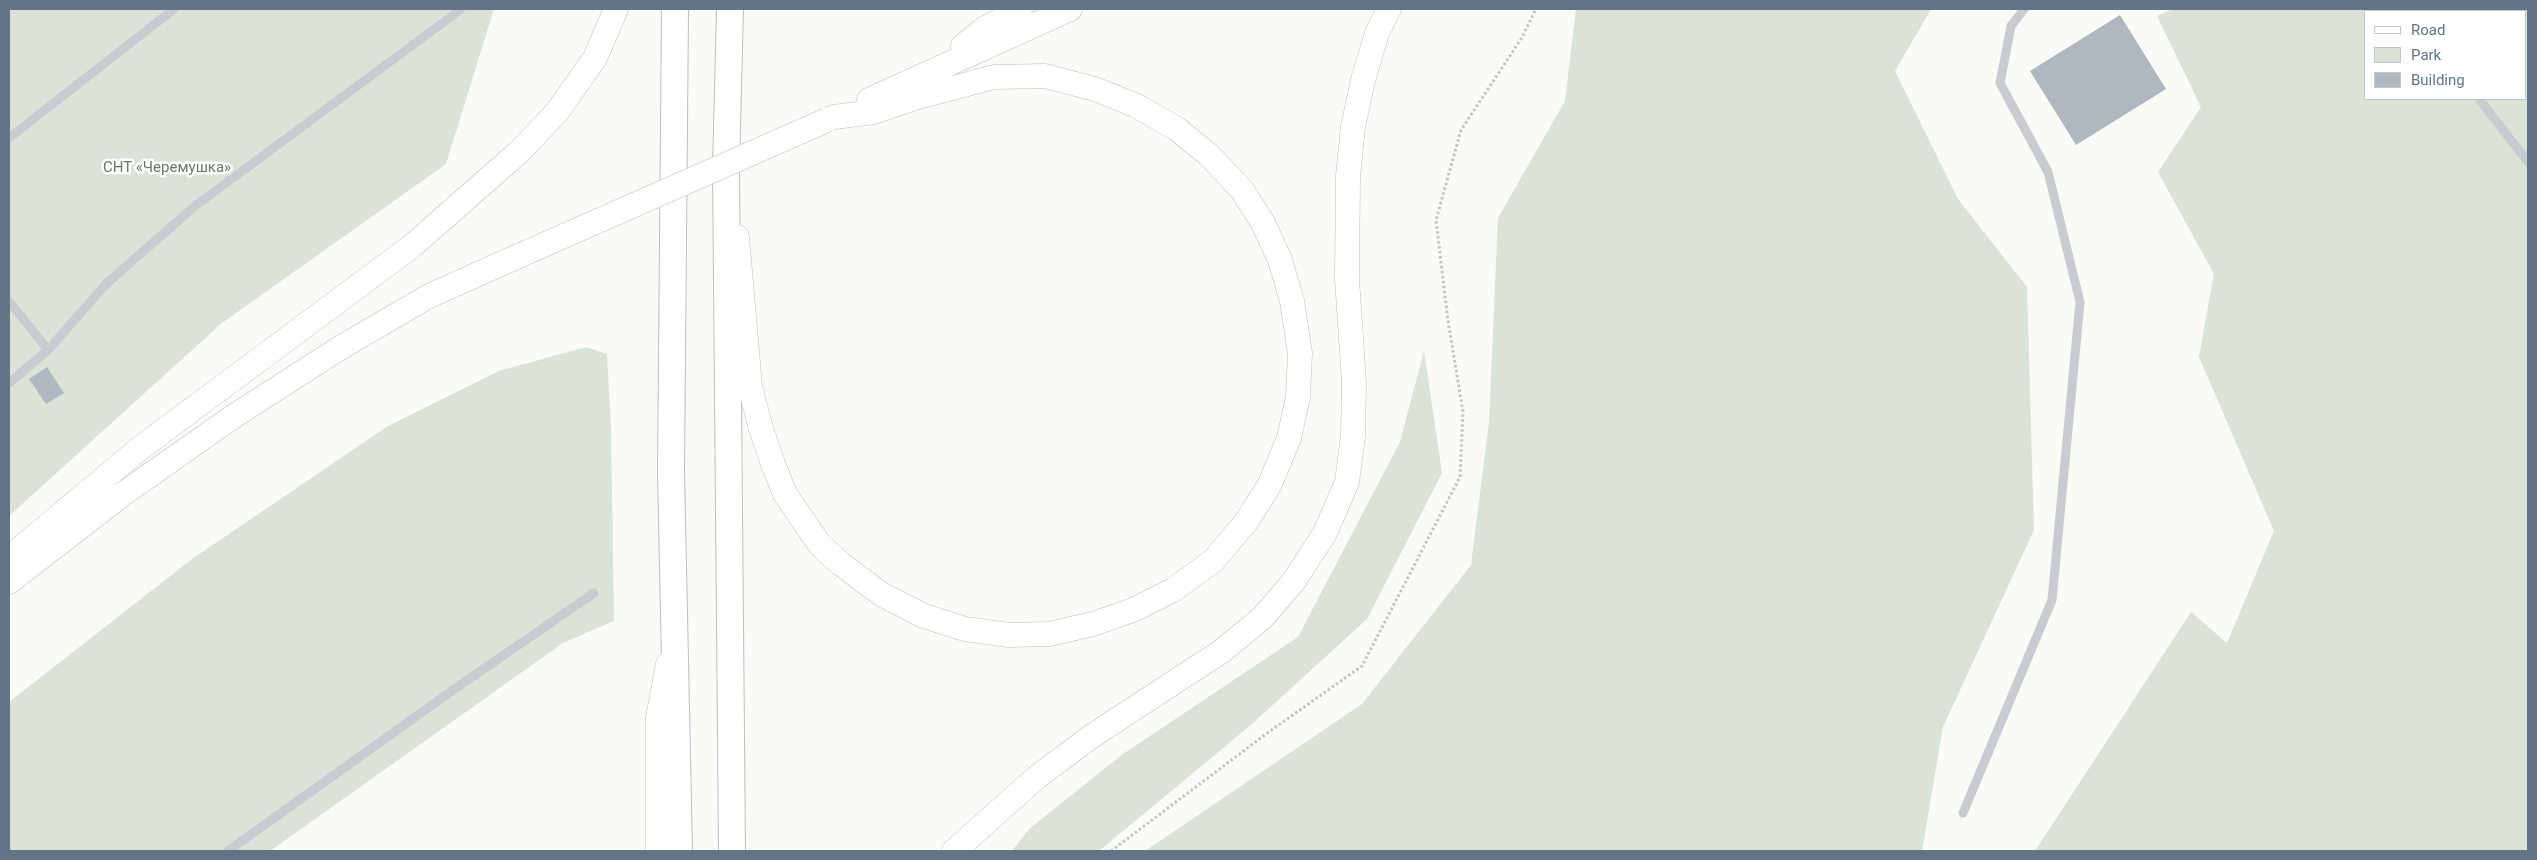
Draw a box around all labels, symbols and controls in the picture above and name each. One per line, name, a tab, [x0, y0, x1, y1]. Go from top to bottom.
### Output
legend	[2364, 10, 2527, 100]
text: Road	[2411, 21, 2445, 39]
text: Park	[2411, 46, 2441, 64]
text: Building	[2411, 71, 2465, 89]
park label: СНТ «Черемушка»	[103, 159, 231, 177]

